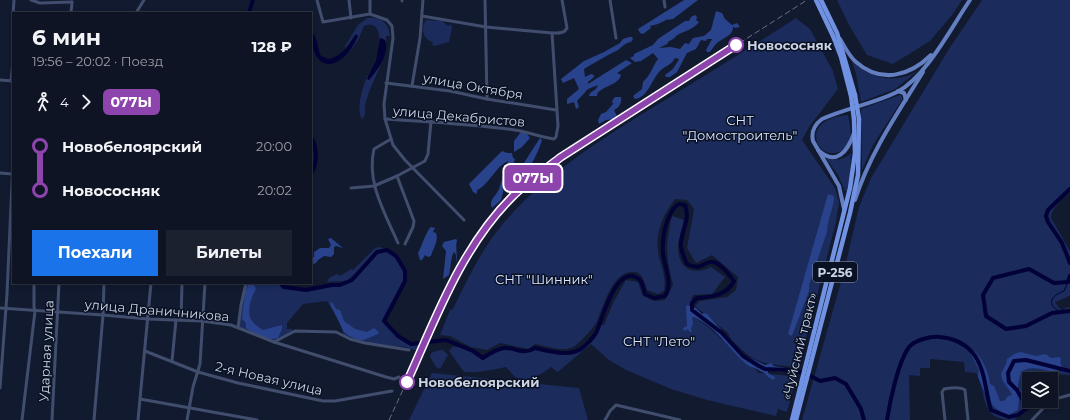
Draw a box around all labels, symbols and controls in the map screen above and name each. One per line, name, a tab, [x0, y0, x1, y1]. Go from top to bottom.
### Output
text: 6 мин	[32, 24, 101, 51]
text: 128 ₽	[251, 37, 292, 56]
marker: Новососняк	[728, 37, 744, 53]
place label: Новососняк	[747, 37, 833, 53]
text: 19:56 – 20:02 · Поезд	[32, 53, 163, 69]
street label: улица Октября	[421, 69, 524, 103]
icon: walk	[32, 91, 54, 113]
icon: forward	[75, 91, 97, 113]
text: 077Ы	[111, 93, 152, 111]
text: 4	[60, 94, 69, 110]
street label: улица Декабристов	[391, 102, 526, 130]
park label: СНТ "Домостроитель"	[683, 112, 797, 143]
text: Новобелоярский	[62, 137, 202, 156]
text: 20:00	[256, 138, 292, 154]
line badge: 077Ы	[505, 165, 561, 191]
text: 077Ы	[512, 169, 554, 187]
text: Новососняк	[62, 181, 160, 200]
text: 20:02	[257, 182, 292, 198]
button: Поехали	[32, 230, 158, 276]
button: Билеты	[166, 230, 292, 276]
road number: Р-256	[813, 262, 857, 282]
park label: СНТ "Шинник"	[495, 271, 593, 287]
street label: «Чуйский тракт»	[778, 291, 820, 401]
street label: улица Драничникова	[83, 296, 230, 324]
street label: Ударная улица	[35, 300, 57, 402]
park label: СНТ "Лето"	[623, 333, 695, 349]
street label: 2-я Новая улица	[214, 358, 324, 398]
map controls	[1022, 372, 1058, 408]
button: layers	[1022, 372, 1058, 408]
marker: Новобелоярский	[399, 374, 415, 390]
place label: Новобелоярский	[418, 374, 539, 390]

